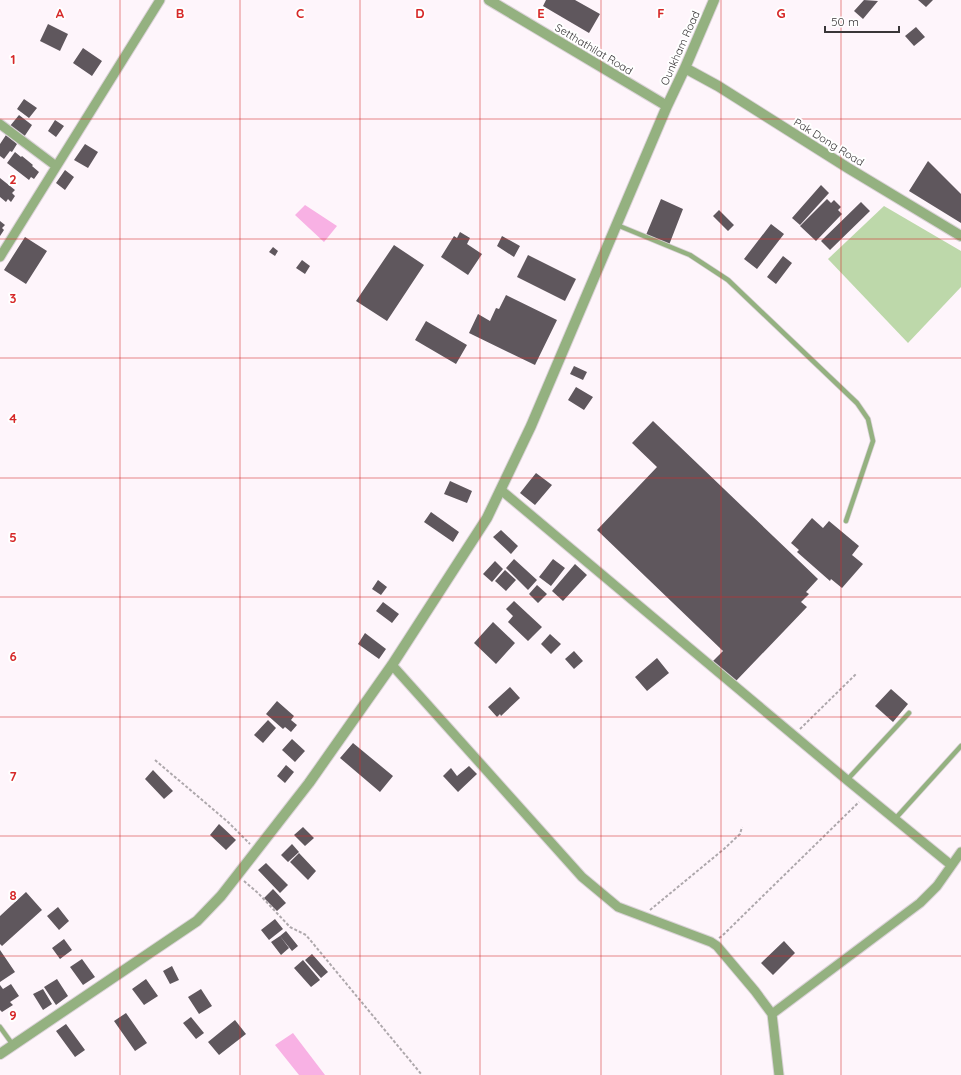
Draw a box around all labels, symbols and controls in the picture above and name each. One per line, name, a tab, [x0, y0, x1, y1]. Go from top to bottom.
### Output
text: A	[56, 5, 65, 21]
text: B	[176, 5, 184, 21]
text: C	[296, 5, 304, 21]
text: D	[415, 5, 425, 21]
text: E	[537, 5, 545, 21]
text: F	[657, 5, 665, 21]
text: G	[776, 5, 786, 21]
scale bar	[825, 8, 899, 34]
street label: Ounkham Road	[657, 9, 703, 87]
text: 50 m	[831, 14, 859, 29]
street label: Setthathilat Road	[553, 20, 635, 78]
text: 1	[10, 51, 16, 67]
street label: Pak Dong Road	[791, 115, 867, 169]
text: 2	[9, 171, 17, 187]
text: 3	[10, 290, 17, 306]
text: 4	[9, 410, 17, 426]
text: 5	[9, 529, 17, 545]
text: 6	[9, 648, 17, 664]
text: 7	[9, 768, 17, 784]
text: 8	[9, 887, 17, 903]
text: 9	[9, 1007, 17, 1023]

